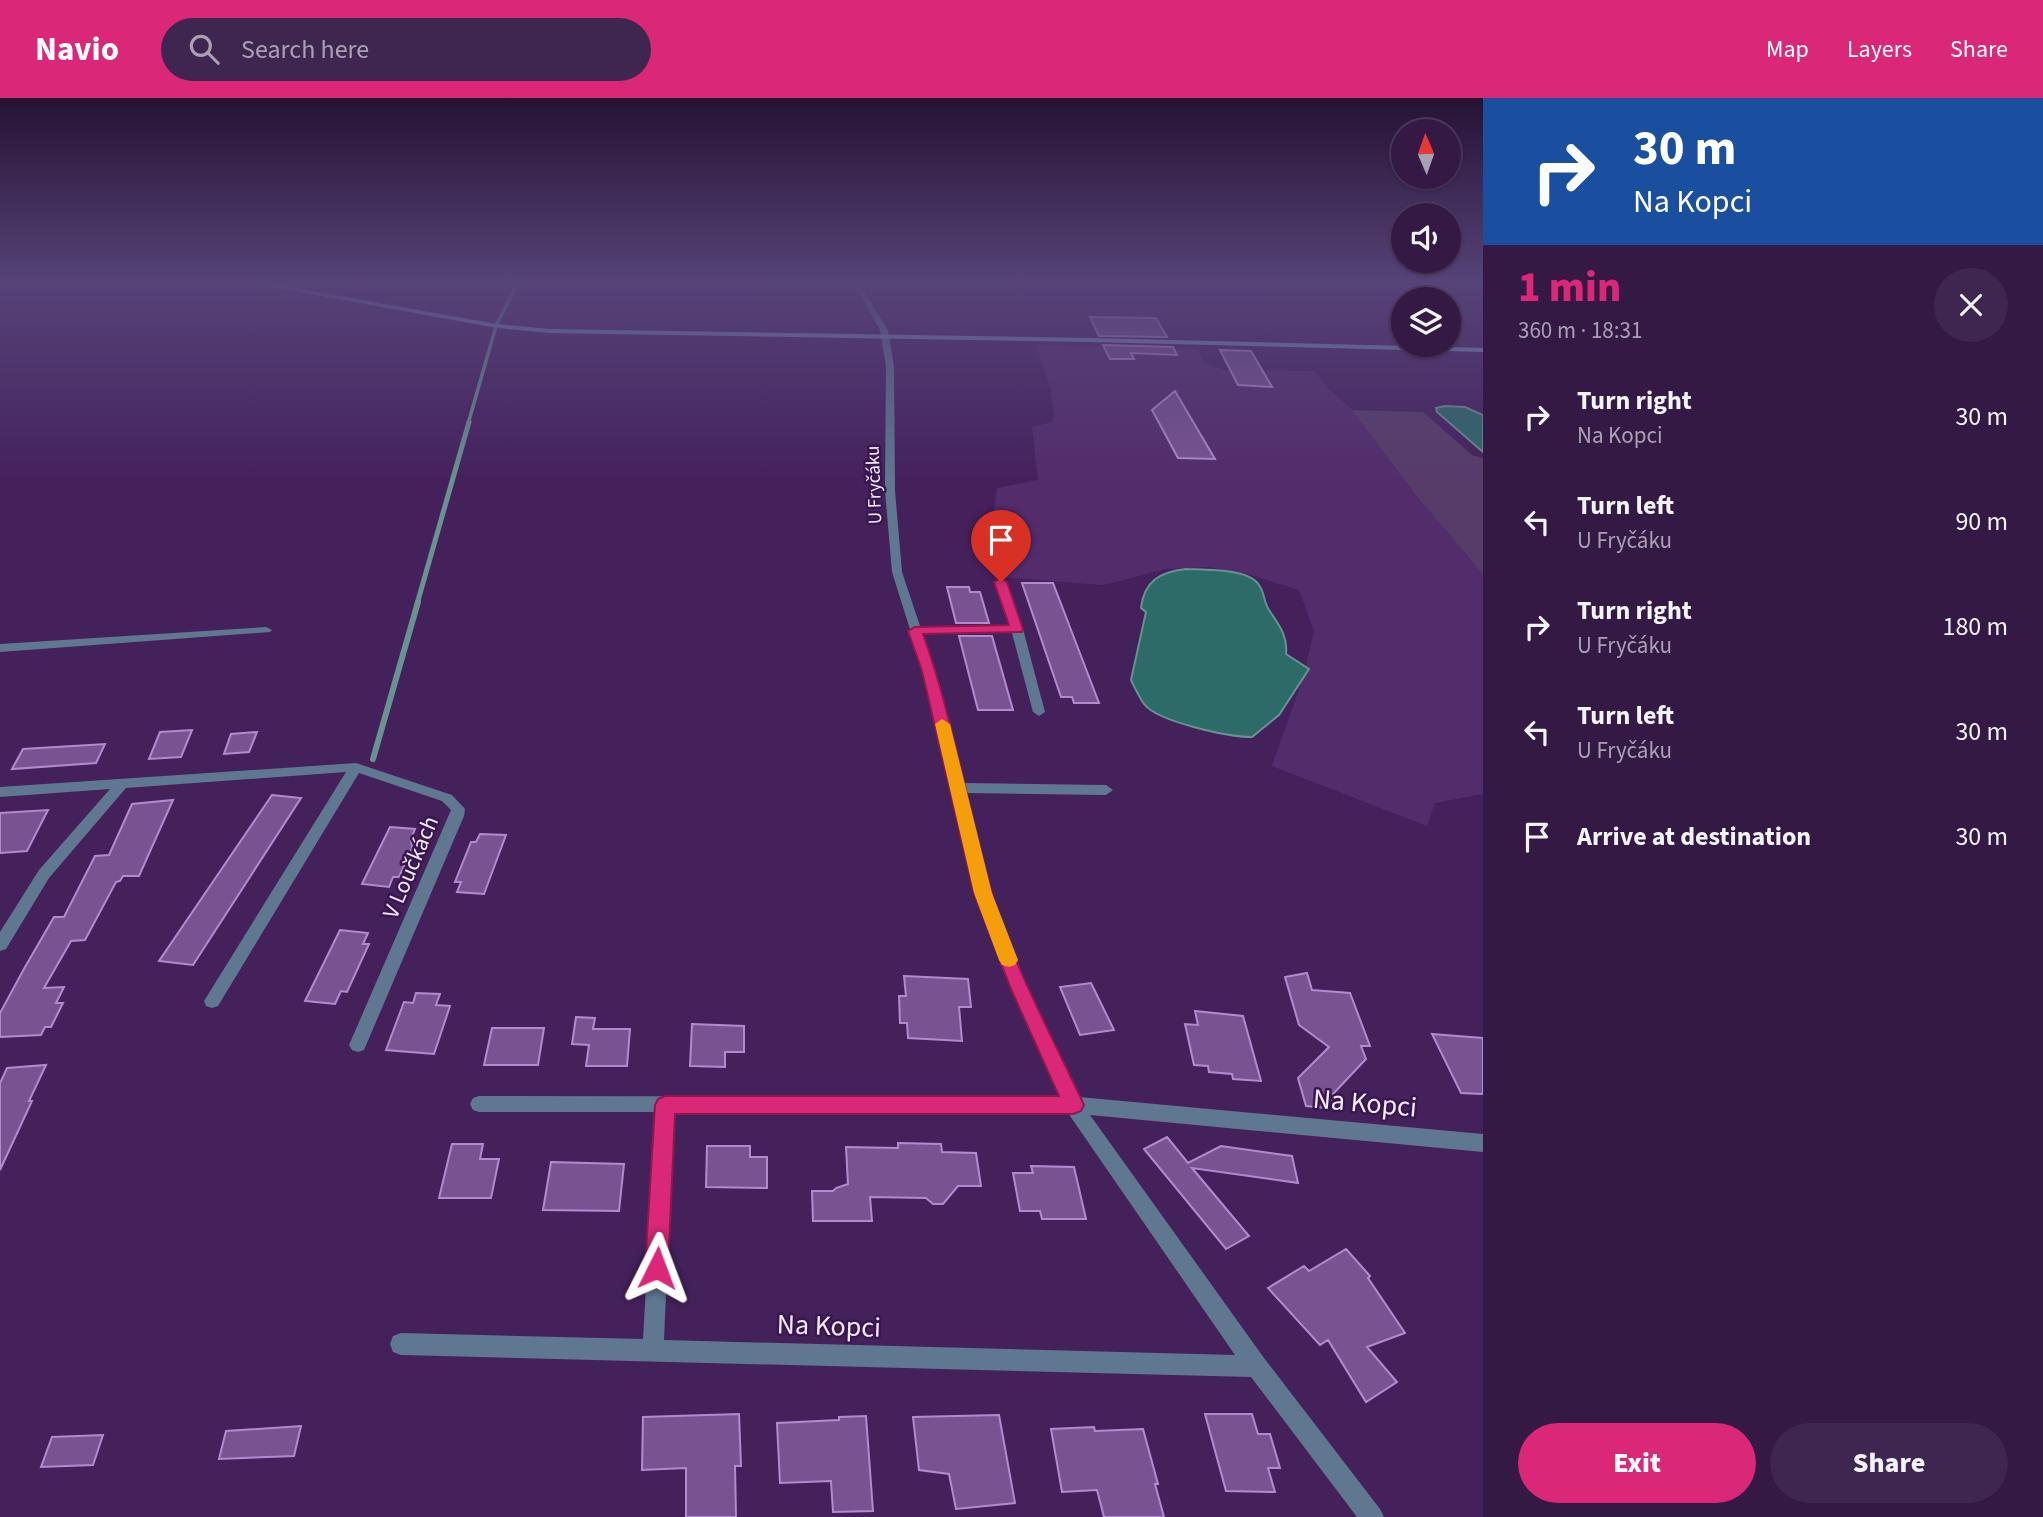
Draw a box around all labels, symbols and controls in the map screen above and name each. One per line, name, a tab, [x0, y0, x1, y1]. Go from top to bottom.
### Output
search box	[161, 18, 651, 81]
text: Navio	[35, 26, 119, 73]
icon: search	[185, 30, 223, 68]
text: Search here	[241, 31, 369, 68]
text: Map	[1766, 32, 1809, 67]
text: Layers	[1847, 32, 1912, 67]
text: Share	[1950, 32, 2008, 67]
text: 30 m	[1633, 114, 1737, 184]
north arrow	[1391, 119, 1461, 189]
map controls	[1391, 119, 1461, 357]
icon: right	[1518, 126, 1609, 217]
text: Na Kopci	[1633, 179, 1752, 225]
button: sound	[1391, 203, 1461, 273]
text: 1 min	[1518, 258, 1621, 318]
button: close	[1934, 268, 2008, 342]
button: layers	[1391, 287, 1461, 357]
text: 360 m · 18:31	[1518, 314, 1642, 347]
text: Turn right	[1577, 382, 1692, 419]
icon: right	[1518, 398, 1556, 436]
text: 30 m	[1955, 398, 2008, 435]
text: Na Kopci	[1577, 419, 1663, 452]
street label: U Fryčáku	[860, 445, 889, 525]
text: Turn left	[1577, 487, 1674, 524]
icon: left	[1518, 503, 1556, 541]
text: 90 m	[1955, 503, 2008, 540]
pin	[971, 510, 1031, 582]
icon: arrive	[982, 521, 1020, 559]
text: U Fryčáku	[1577, 524, 1672, 557]
text: Turn right	[1577, 592, 1692, 629]
icon: right	[1518, 608, 1556, 646]
text: 180 m	[1942, 608, 2008, 645]
text: U Fryčáku	[1577, 629, 1672, 662]
text: Turn left	[1577, 697, 1674, 734]
icon: left	[1518, 713, 1556, 751]
text: 30 m	[1955, 713, 2008, 750]
text: U Fryčáku	[1577, 734, 1672, 767]
street label: V Loučkách	[374, 811, 447, 924]
icon: arrive	[1518, 818, 1556, 856]
text: Arrive at destination	[1577, 818, 1811, 855]
text: 30 m	[1955, 818, 2008, 855]
street label: Na Kopci	[1311, 1079, 1419, 1127]
position arrow	[620, 1231, 694, 1305]
street label: Na Kopci	[776, 1304, 882, 1348]
button: Exit	[1518, 1423, 1756, 1503]
button: Share	[1770, 1423, 2008, 1503]

